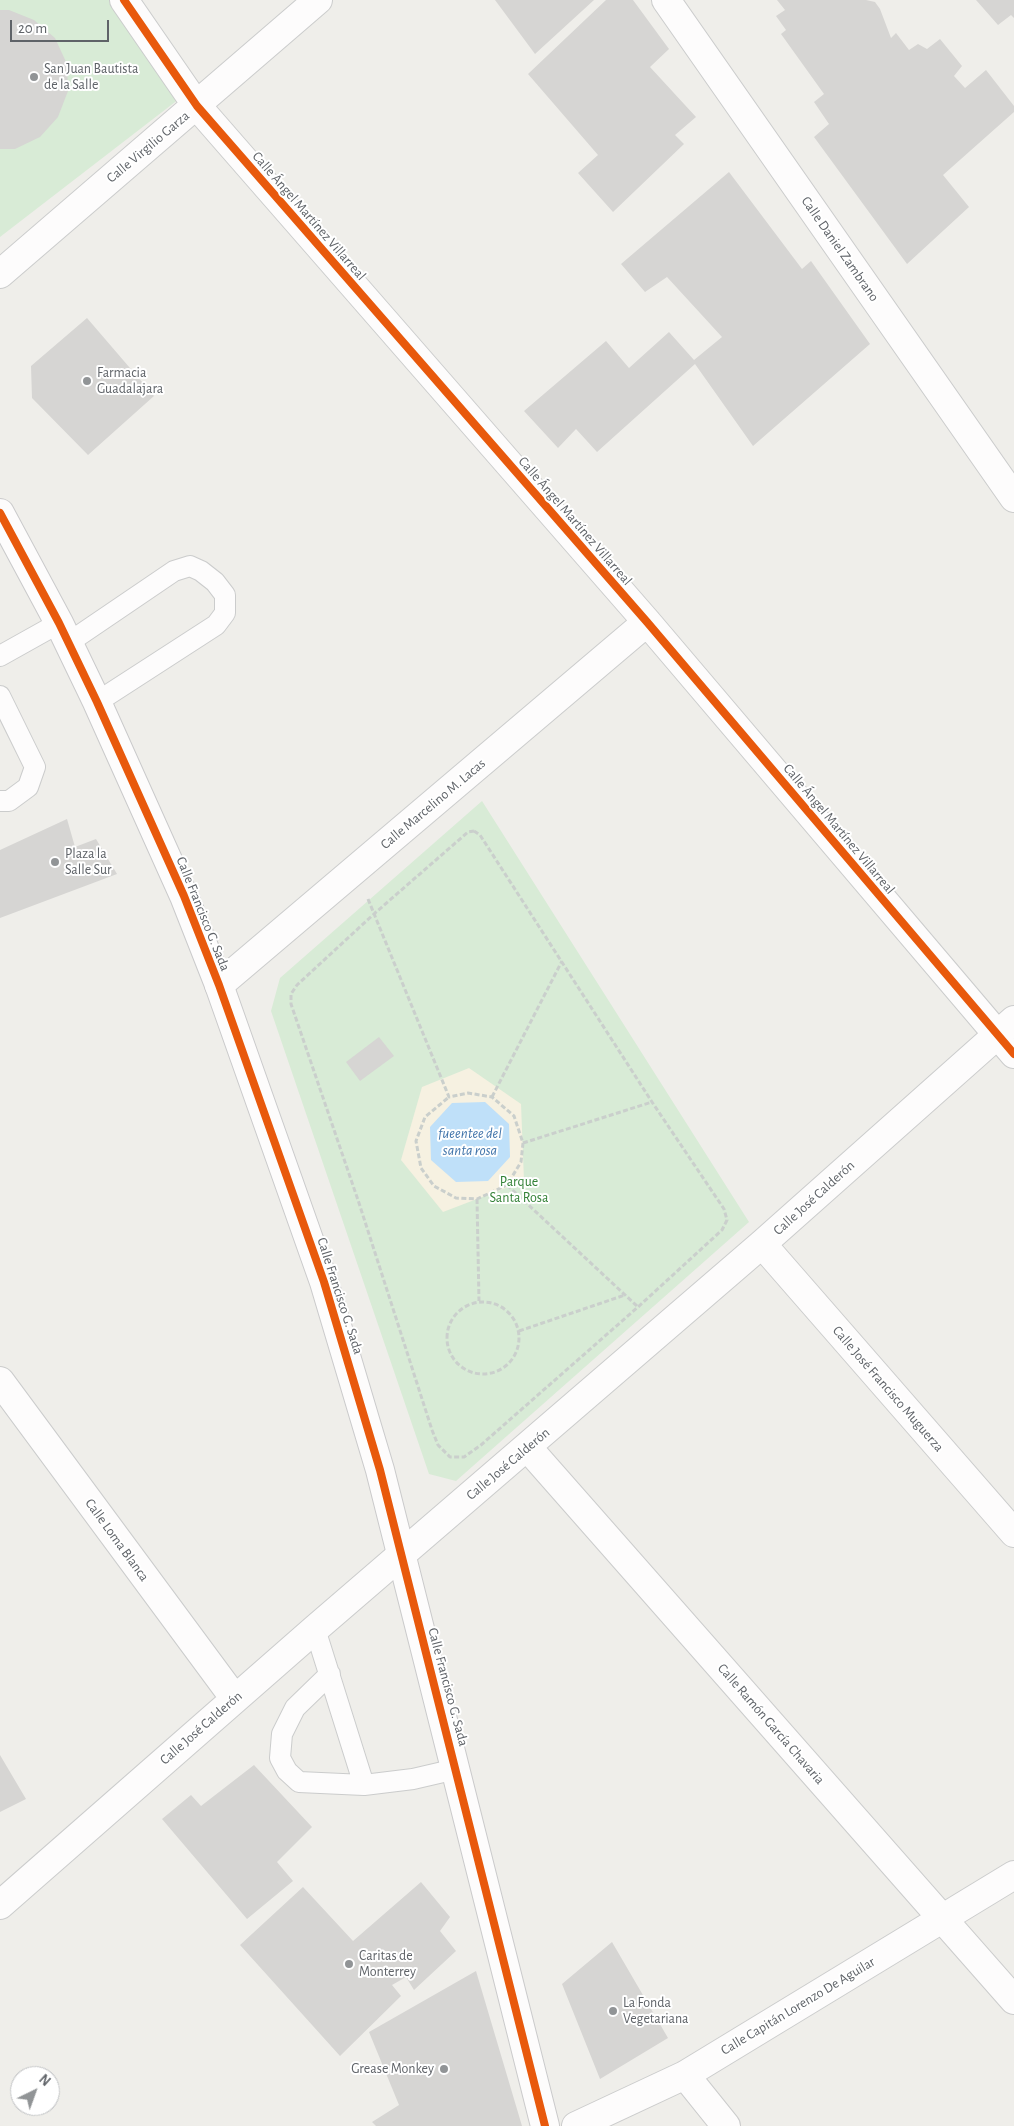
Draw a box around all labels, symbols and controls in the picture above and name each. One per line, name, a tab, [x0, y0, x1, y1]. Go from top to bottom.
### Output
scale bar	[12, 10, 111, 42]
text: 20 m	[18, 21, 47, 36]
place label: San Juan Bautista de la Salle	[44, 61, 138, 94]
marker: San Juan Bautista de la Salle	[28, 71, 40, 83]
street label: Calle Virgilio Garza	[103, 108, 193, 186]
street label: Calle Ángel Martínez Villarreal	[249, 148, 369, 284]
street label: Calle Daniel Zambrano	[797, 193, 883, 305]
place label: Farmacia Guadalajara	[97, 365, 163, 398]
marker: Farmacia Guadalajara	[81, 375, 93, 387]
street label: Calle Ángel Martínez Villarreal	[515, 453, 635, 589]
street label: Calle Marcelino M. Lacas	[377, 755, 489, 853]
street label: Calle Ángel Martínez Villarreal	[780, 760, 898, 898]
place label: Plaza la Salle Sur	[65, 846, 112, 879]
street label: Calle Francisco G. Sada	[172, 854, 234, 974]
marker: Plaza la Salle Sur	[49, 856, 61, 868]
water label: fueentee del santa rosa	[438, 1124, 502, 1159]
street label: Calle José Calderón	[770, 1157, 858, 1239]
park label: Parque Santa Rosa	[490, 1174, 548, 1206]
street label: Calle Francisco G. Sada	[313, 1235, 367, 1357]
street label: Calle José Francisco Muguerza	[829, 1323, 947, 1455]
street label: Calle José Calderón	[463, 1424, 553, 1504]
street label: Calle Loma Blanca	[81, 1495, 153, 1585]
street label: Calle Francisco G. Sada	[424, 1626, 472, 1748]
street label: Calle Ramón García Chavaria	[714, 1660, 828, 1788]
street label: Calle José Calderón	[156, 1688, 246, 1768]
place label: Caritas de Monterrey	[359, 1948, 416, 1980]
street label: Calle Capitán Lorenzo De Aguilar	[718, 1953, 878, 2059]
marker: Caritas de Monterrey	[343, 1958, 355, 1970]
place label: La Fonda Vegetariana	[623, 1995, 689, 2028]
marker: La Fonda Vegetariana	[607, 2005, 619, 2017]
place label: Grease Monkey	[351, 2061, 434, 2077]
marker: Grease Monkey	[438, 2063, 450, 2075]
north arrow	[10, 2066, 60, 2116]
text: N	[36, 2072, 53, 2089]

